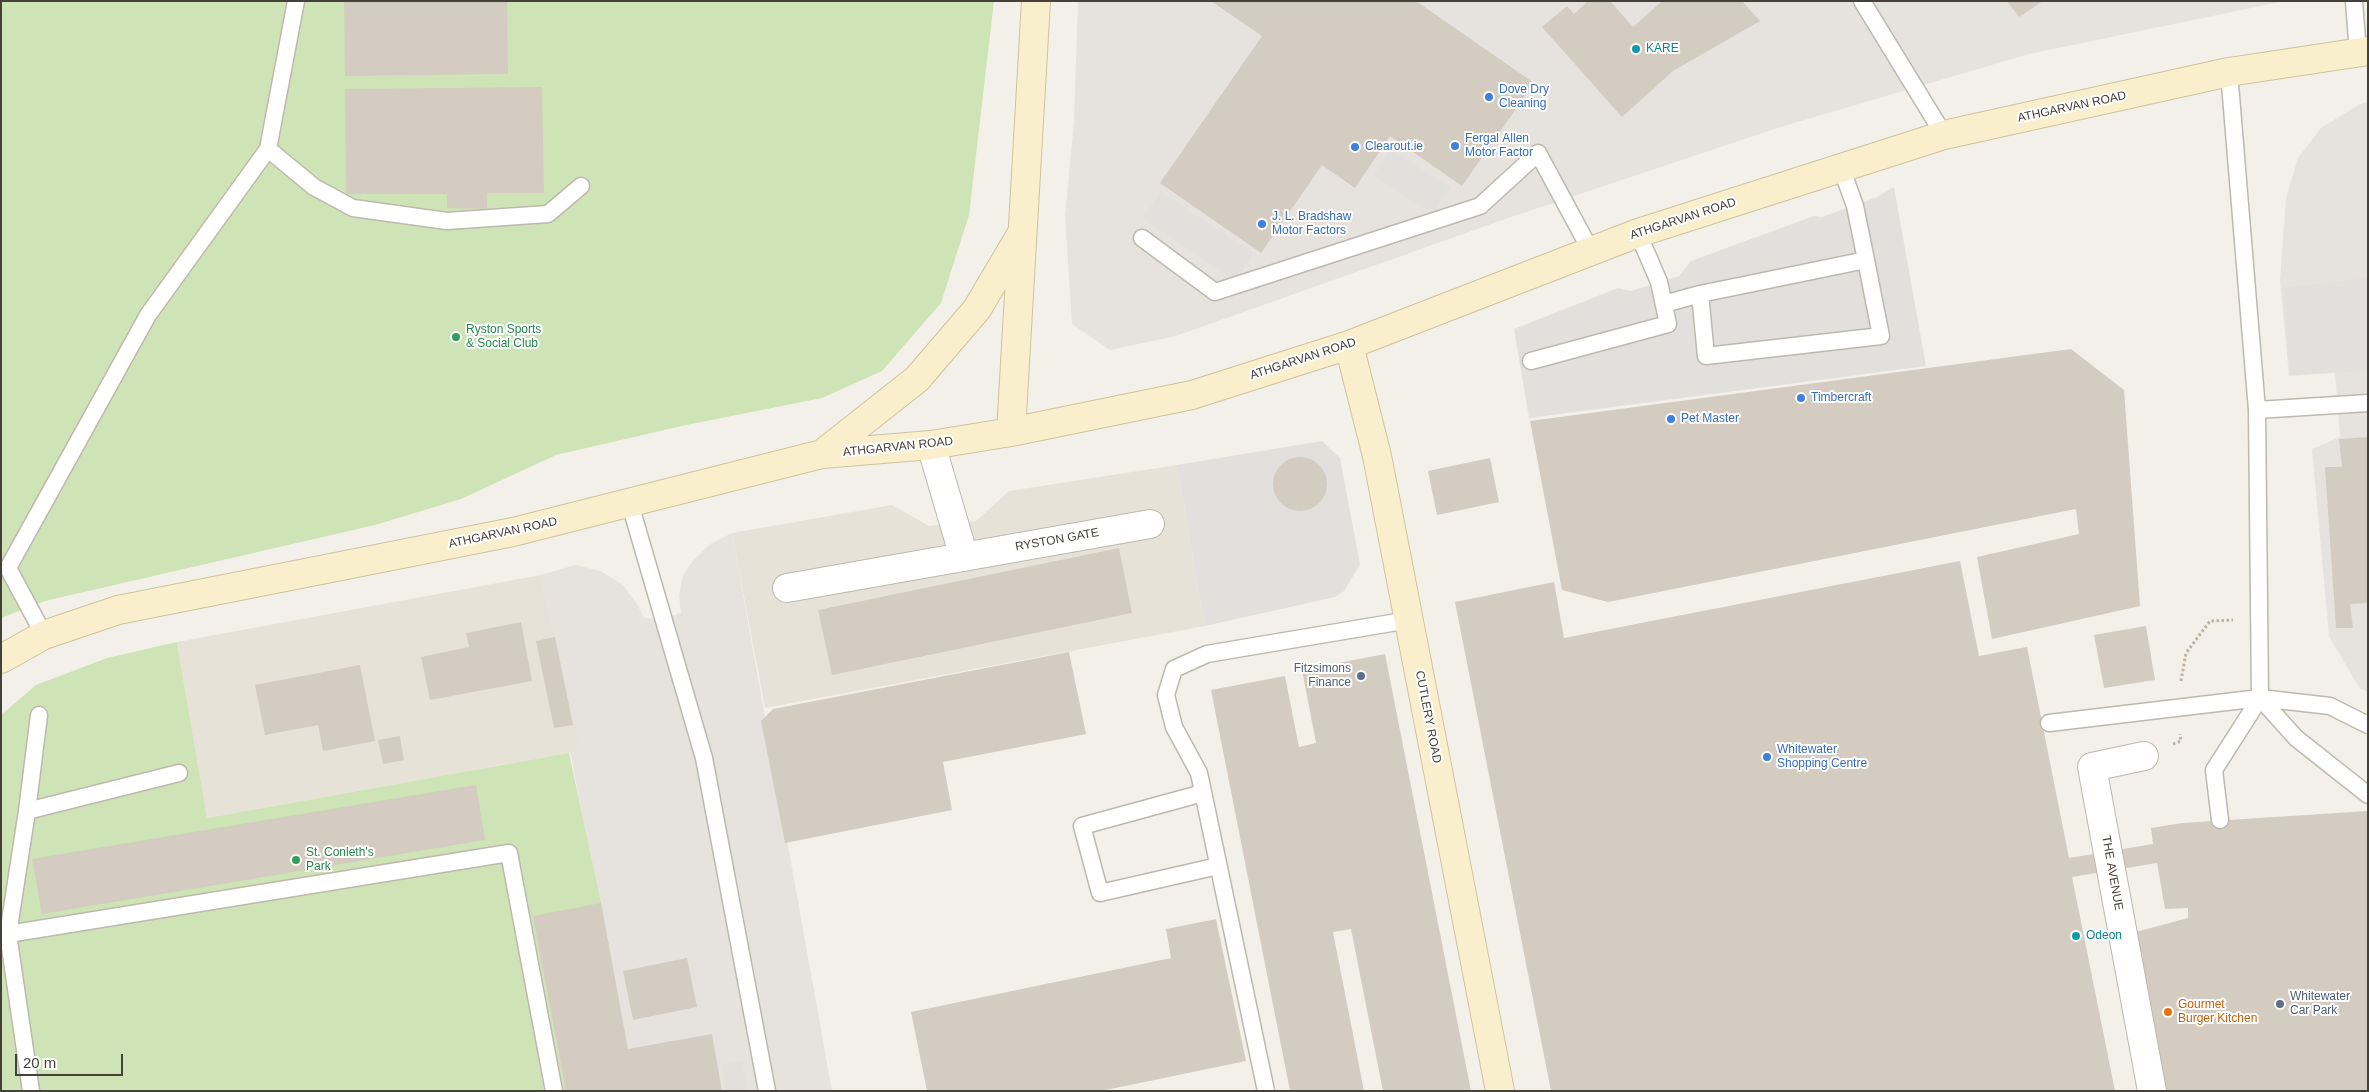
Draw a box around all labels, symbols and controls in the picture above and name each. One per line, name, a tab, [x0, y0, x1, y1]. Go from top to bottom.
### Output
place label: KARE	[1646, 42, 1679, 56]
marker: KARE	[1630, 43, 1642, 55]
place label: Dove Dry Cleaning	[1499, 83, 1549, 111]
street label: ATHGARVAN ROAD	[2016, 88, 2128, 126]
marker: Dove Dry Cleaning	[1483, 91, 1495, 103]
place label: Fergal Allen Motor Factor	[1465, 132, 1533, 160]
place label: Clearout.ie	[1365, 140, 1423, 154]
marker: Fergal Allen Motor Factor	[1449, 140, 1461, 152]
marker: Clearout.ie	[1349, 141, 1361, 153]
street label: ATHGARVAN ROAD	[1628, 195, 1738, 243]
place label: J. L. Bradshaw Motor Factors	[1272, 210, 1351, 238]
marker: J. L. Bradshaw Motor Factors	[1256, 218, 1268, 230]
place label: Ryston Sports & Social Club	[466, 323, 541, 351]
marker: Ryston Sports & Social Club	[450, 331, 462, 343]
street label: ATHGARVAN ROAD	[1248, 335, 1358, 383]
place label: Timbercraft	[1811, 391, 1871, 405]
marker: Timbercraft	[1795, 392, 1807, 404]
place label: Pet Master	[1681, 412, 1739, 426]
marker: Pet Master	[1665, 413, 1677, 425]
street label: ATHGARVAN ROAD	[842, 434, 954, 460]
street label: ATHGARVAN ROAD	[447, 514, 559, 552]
street label: RYSTON GATE	[1014, 526, 1100, 554]
place label: Fitzsimons Finance	[1294, 662, 1351, 690]
marker: Fitzsimons Finance	[1355, 670, 1367, 682]
street label: CUTLERY ROAD	[1412, 670, 1444, 764]
place label: Whitewater Shopping Centre	[1777, 743, 1867, 771]
marker: Whitewater Shopping Centre	[1761, 751, 1773, 763]
street label: THE AVENUE	[2098, 834, 2126, 912]
place label: St. Conleth's Park	[306, 846, 374, 874]
marker: St. Conleth's Park	[290, 854, 302, 866]
place label: Odeon	[2086, 929, 2122, 943]
marker: Odeon	[2070, 930, 2082, 942]
place label: Whitewater Car Park	[2290, 990, 2350, 1018]
place label: Gourmet Burger Kitchen	[2178, 998, 2257, 1026]
marker: Whitewater Car Park	[2274, 998, 2286, 1010]
marker: Gourmet Burger Kitchen	[2162, 1006, 2174, 1018]
scale bar	[18, 1044, 125, 1076]
text: 20 m	[23, 1054, 56, 1071]

